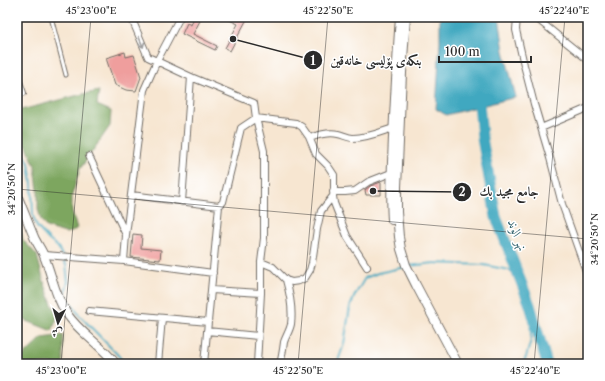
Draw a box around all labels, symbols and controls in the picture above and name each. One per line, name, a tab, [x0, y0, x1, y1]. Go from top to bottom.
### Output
text: 45°23'00"E	[65, 4, 117, 17]
text: 45°22'50"E	[303, 4, 353, 17]
text: 45°22'40"E	[539, 4, 589, 17]
one-way arrow	[138, 35, 145, 47]
scale bar	[439, 38, 531, 64]
text: 100 m	[445, 44, 480, 59]
callout: بنکەی پۆلیسی خانەقین	[303, 48, 430, 73]
text: بنکەی پۆلیسی خانەقین	[330, 52, 422, 70]
text: 1	[310, 53, 316, 68]
text: 34°20'50"N	[5, 163, 18, 215]
callout: جامع مجيد بك	[452, 179, 547, 204]
text: جامع مجيد بك	[479, 183, 539, 204]
text: 2	[458, 184, 466, 199]
text: 34°20'50"N	[588, 213, 601, 265]
water label: نهر الوند	[504, 217, 531, 254]
north arrow	[38, 303, 78, 343]
text: ش	[51, 326, 63, 340]
text: 45°23'00"E	[35, 364, 87, 377]
text: 45°22'50"E	[273, 364, 323, 377]
text: 45°22'40"E	[510, 364, 560, 377]

